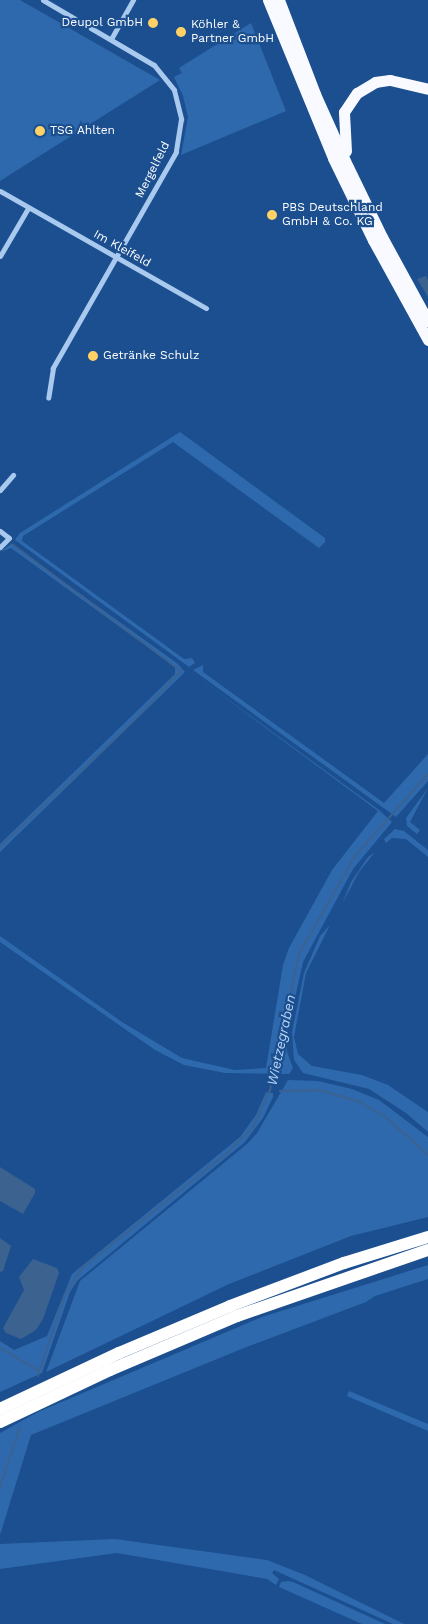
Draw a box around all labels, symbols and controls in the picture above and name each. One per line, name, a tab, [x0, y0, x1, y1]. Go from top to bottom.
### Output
place label: Deupol GmbH	[61, 16, 143, 30]
marker: Deupol GmbH	[147, 17, 159, 29]
place label: Köhler & Partner GmbH	[191, 18, 274, 46]
marker: Köhler & Partner GmbH	[175, 26, 187, 38]
place label: TSG Ahlten	[50, 124, 116, 138]
marker: TSG Ahlten	[34, 125, 46, 137]
street label: Mergelfeld	[133, 139, 173, 201]
place label: PBS Deutschland GmbH & Co. KG	[282, 201, 383, 229]
marker: PBS Deutschland GmbH & Co. KG	[266, 209, 278, 221]
street label: Im Kleifeld	[91, 227, 153, 271]
place label: Getränke Schulz	[103, 349, 199, 363]
marker: Getränke Schulz	[87, 350, 99, 362]
water label: Wietzegraben	[263, 993, 299, 1087]

